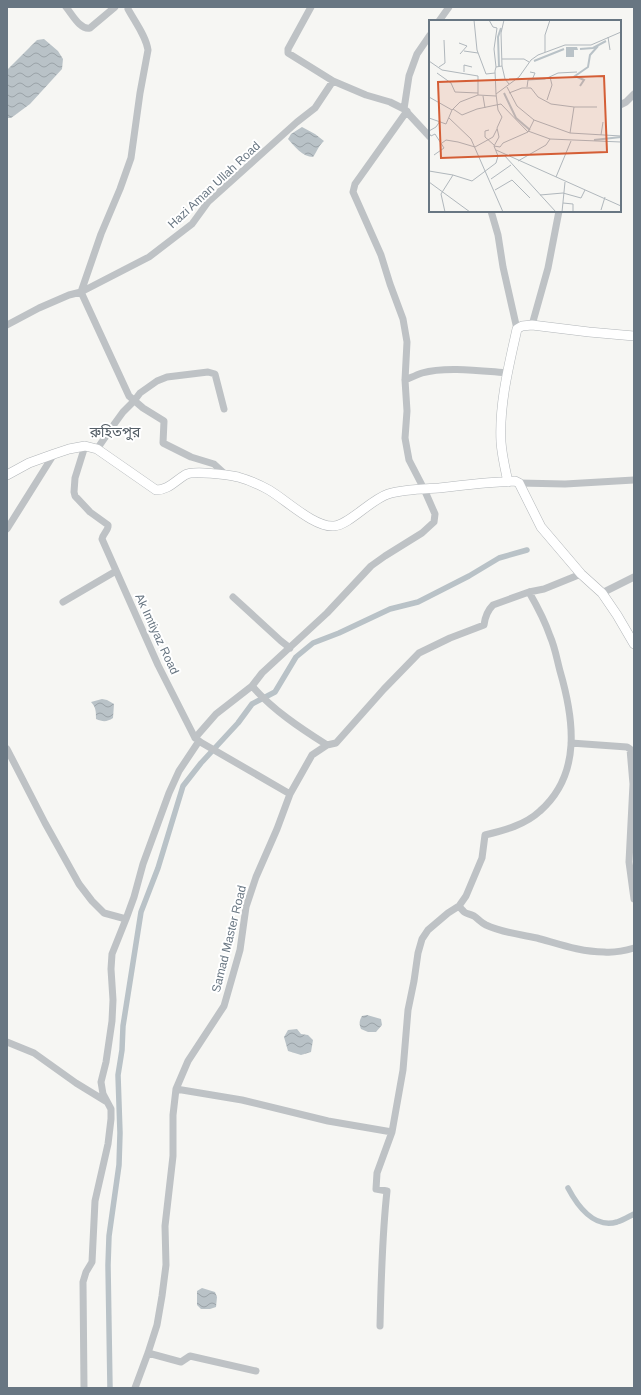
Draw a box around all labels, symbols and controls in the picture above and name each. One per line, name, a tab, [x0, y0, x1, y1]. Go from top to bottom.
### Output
inset map	[429, 20, 621, 212]
street label: Hazi Aman Ullah Road	[165, 139, 263, 231]
district label: রুহিতপুর	[89, 424, 141, 441]
street label: Ak Imtiyaz Road	[132, 591, 182, 677]
street label: Samad Master Road	[209, 884, 249, 994]

